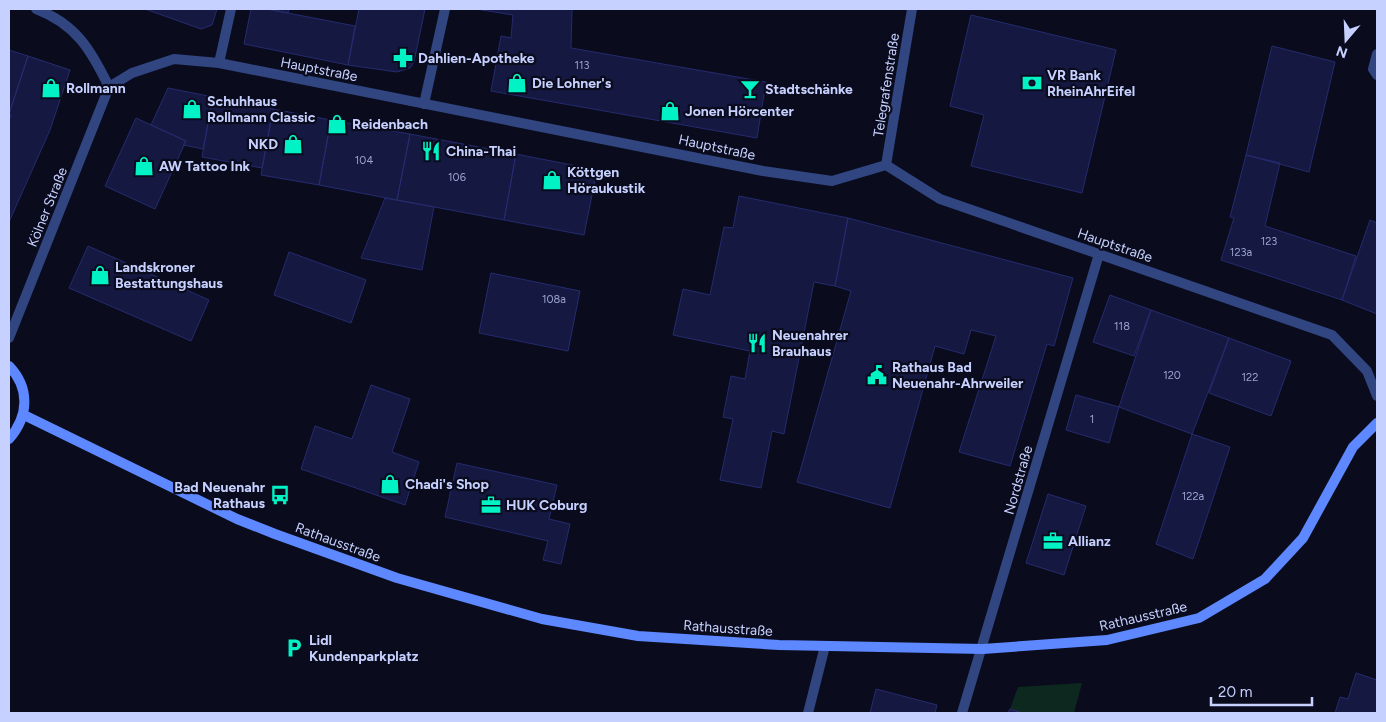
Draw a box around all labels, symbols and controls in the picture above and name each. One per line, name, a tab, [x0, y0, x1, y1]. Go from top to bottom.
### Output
north arrow	[1321, 15, 1371, 65]
street label: Telegrafenstraße	[870, 31, 903, 138]
text: N	[1334, 42, 1350, 62]
pharmacy icon: Dahlien-Apotheke	[392, 47, 414, 69]
place label: Dahlien-Apotheke	[418, 50, 535, 67]
street label: Hauptstraße	[279, 54, 359, 85]
house number: 113	[574, 59, 590, 72]
place label: VR Bank RheinAhrEifel	[1047, 67, 1135, 100]
shop icon: Die Lohner's	[506, 72, 528, 94]
bank icon: VR Bank RheinAhrEifel	[1021, 72, 1043, 94]
place label: Die Lohner's	[532, 75, 612, 92]
shop icon: Rollmann	[40, 77, 62, 99]
bar icon: Stadtschänke	[739, 78, 761, 100]
place label: Rollmann	[66, 80, 126, 97]
place label: Stadtschänke	[765, 81, 853, 98]
place label: Schuhhaus Rollmann Classic	[207, 93, 316, 126]
shop icon: Schuhhaus Rollmann Classic	[181, 98, 203, 120]
shop icon: Jonen Hörcenter	[659, 100, 681, 122]
place label: Jonen Hörcenter	[685, 103, 794, 120]
shop icon: Reidenbach	[326, 113, 348, 135]
place label: Reidenbach	[352, 116, 428, 133]
street label: Hauptstraße	[677, 131, 757, 164]
shop icon: NKD	[282, 133, 304, 155]
place label: NKD	[248, 136, 278, 153]
restaurant icon: China-Thai	[420, 140, 442, 162]
place label: China-Thai	[446, 143, 516, 160]
house number: 104	[355, 154, 373, 167]
shop icon: AW Tattoo Ink	[133, 155, 155, 177]
place label: AW Tattoo Ink	[159, 158, 251, 175]
street label: Kölner Straße	[24, 164, 71, 250]
place label: Köttgen Höraukustik	[567, 164, 646, 197]
shop icon: Köttgen Höraukustik	[541, 169, 563, 191]
house number: 106	[448, 171, 466, 184]
street label: Hauptstraße	[1075, 225, 1155, 266]
house number: 123	[1261, 235, 1277, 248]
house number: 123a	[1230, 246, 1252, 259]
place label: Landskroner Bestattungshaus	[115, 259, 223, 292]
shop icon: Landskroner Bestattungshaus	[89, 264, 111, 286]
house number: 108a	[542, 293, 566, 306]
house number: 118	[1114, 320, 1130, 333]
place label: Neuenahrer Brauhaus	[772, 327, 849, 360]
restaurant icon: Neuenahrer Brauhaus	[746, 332, 768, 354]
place label: Rathaus Bad Neuenahr-Ahrweiler	[892, 359, 1024, 392]
public building icon: Rathaus Bad Neuenahr-Ahrweiler	[866, 364, 888, 386]
house number: 120	[1163, 369, 1181, 382]
house number: 122	[1242, 371, 1258, 384]
house number: 1	[1090, 413, 1094, 426]
street label: Nordstraße	[1001, 443, 1037, 517]
shop icon: Chadi's Shop	[379, 473, 401, 495]
place label: Chadi's Shop	[405, 476, 489, 493]
place label: Bad Neuenahr Rathaus	[174, 479, 266, 512]
bus stop icon: Bad Neuenahr Rathaus	[269, 484, 291, 506]
house number: 122a	[1182, 490, 1204, 503]
office icon: HUK Coburg	[480, 494, 502, 516]
place label: HUK Coburg	[506, 497, 587, 514]
street label: Rathausstraße	[293, 519, 383, 566]
office icon: Allianz	[1042, 530, 1064, 552]
place label: Allianz	[1068, 533, 1111, 550]
street label: Rathausstraße	[1097, 598, 1189, 635]
street label: Rathausstraße	[683, 617, 774, 640]
place label: Lidl Kundenparkplatz	[309, 632, 419, 665]
parking icon: Lidl Kundenparkplatz	[283, 637, 305, 659]
scale bar	[1211, 674, 1312, 706]
text: 20 m	[1218, 683, 1252, 701]

